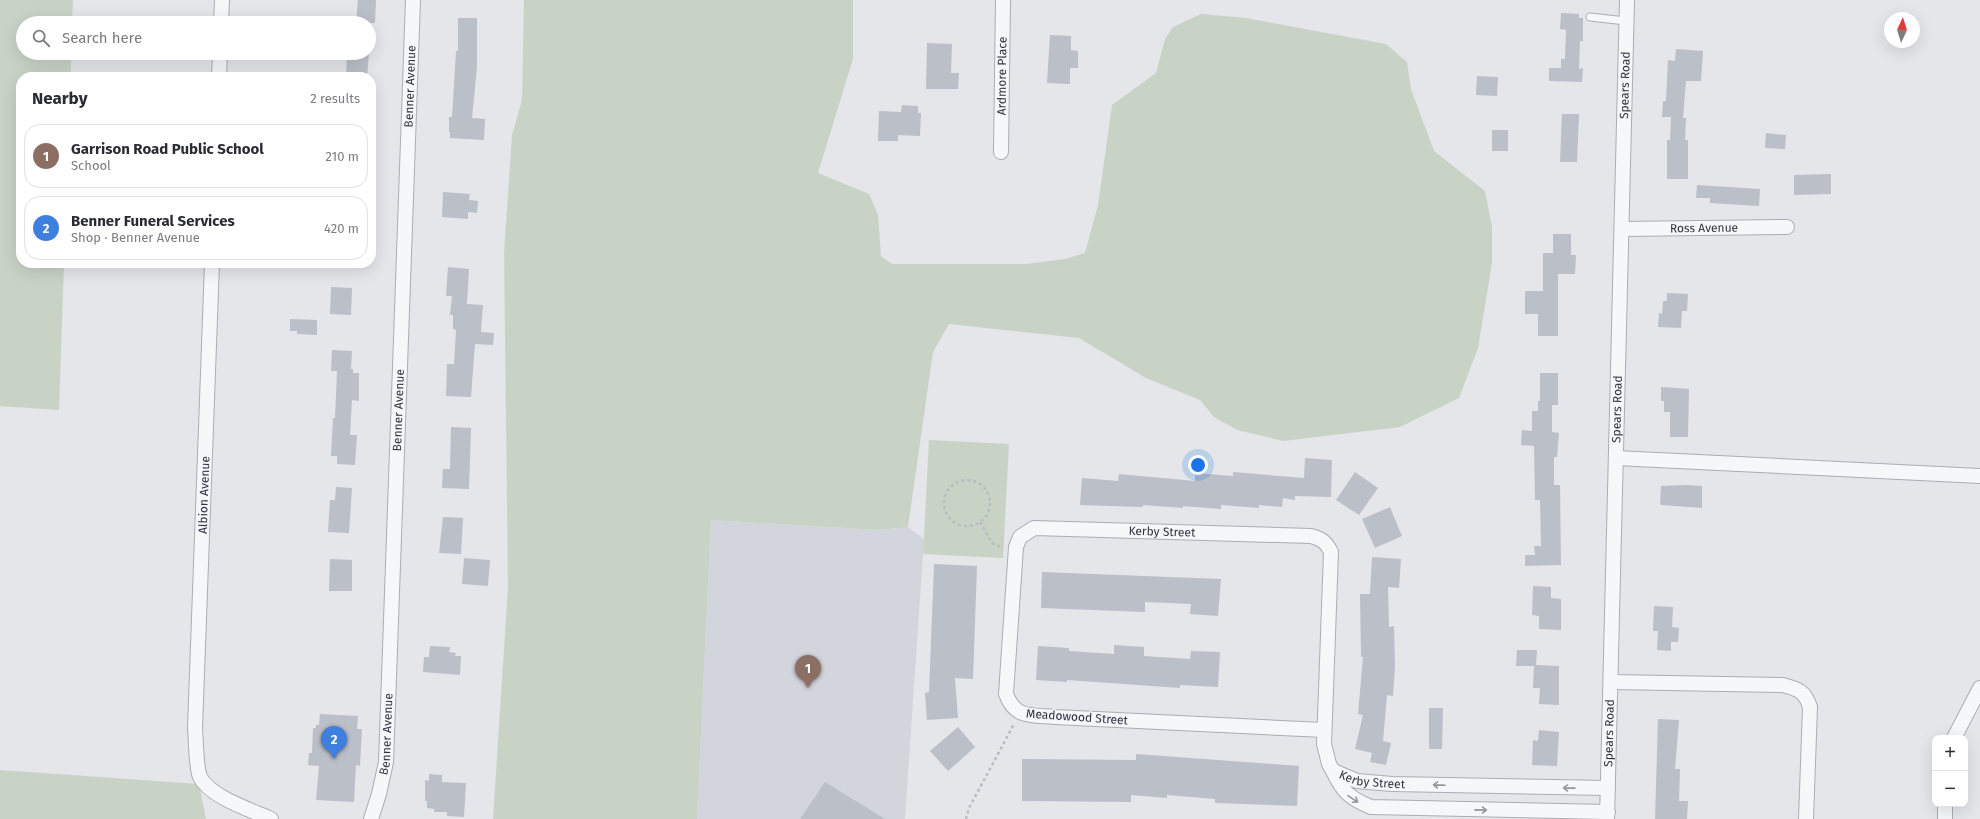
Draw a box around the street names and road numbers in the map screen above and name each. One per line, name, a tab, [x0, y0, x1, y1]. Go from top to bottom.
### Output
street label: Ardmore Place	[994, 37, 1010, 115]
street label: Benner Avenue	[401, 45, 418, 128]
street label: Spears Road	[1617, 51, 1633, 119]
street label: Ross Avenue	[1670, 221, 1738, 235]
street label: Benner Avenue	[390, 369, 407, 452]
street label: Spears Road	[1609, 375, 1625, 443]
street label: Albion Avenue	[196, 456, 212, 534]
street label: Kerby Street	[1128, 524, 1196, 540]
street label: Benner Avenue	[376, 693, 395, 776]
street label: Spears Road	[1601, 699, 1617, 767]
street label: Meadowood Street	[1026, 706, 1129, 728]
street label: Kerby Street	[1337, 767, 1406, 791]

